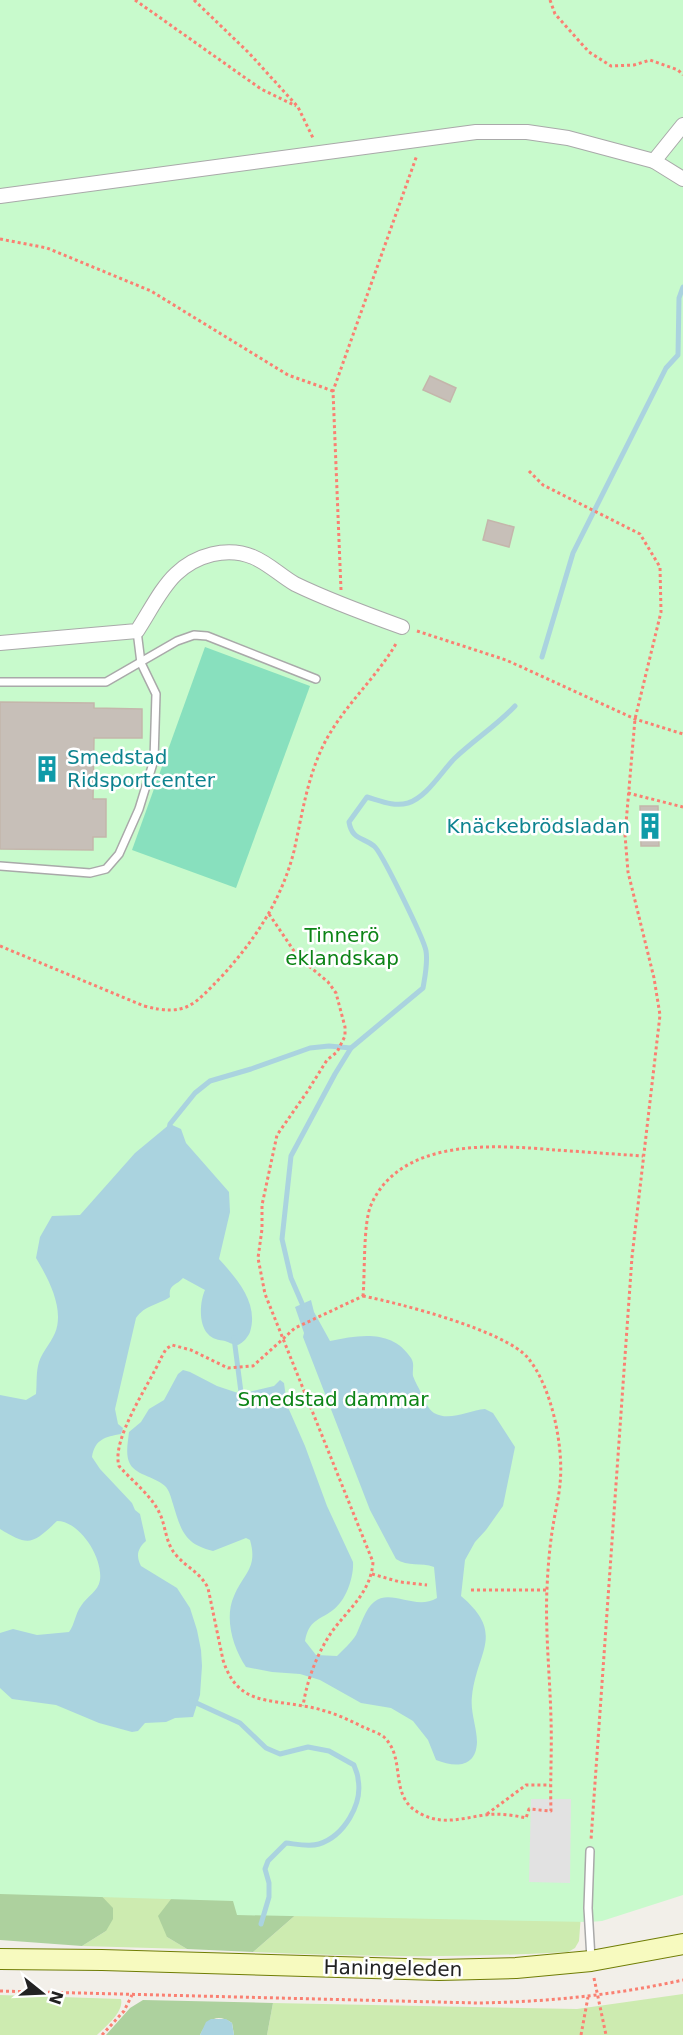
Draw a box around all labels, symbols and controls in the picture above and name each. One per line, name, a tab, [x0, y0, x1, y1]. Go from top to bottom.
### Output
place label: Smedstad Ridsportcenter	[67, 745, 216, 792]
building icon: Smedstad Ridsportcenter	[32, 754, 62, 784]
building icon: Knäckebrödsladan	[635, 811, 665, 841]
place label: Knäckebrödsladan	[447, 814, 630, 838]
park label: Tinnerö eklandskap	[285, 923, 399, 970]
park label: Smedstad dammar	[237, 1387, 429, 1411]
street label: Haningeleden	[323, 1955, 463, 1981]
north arrow	[12, 1963, 72, 2023]
text: N	[45, 1988, 67, 2007]

